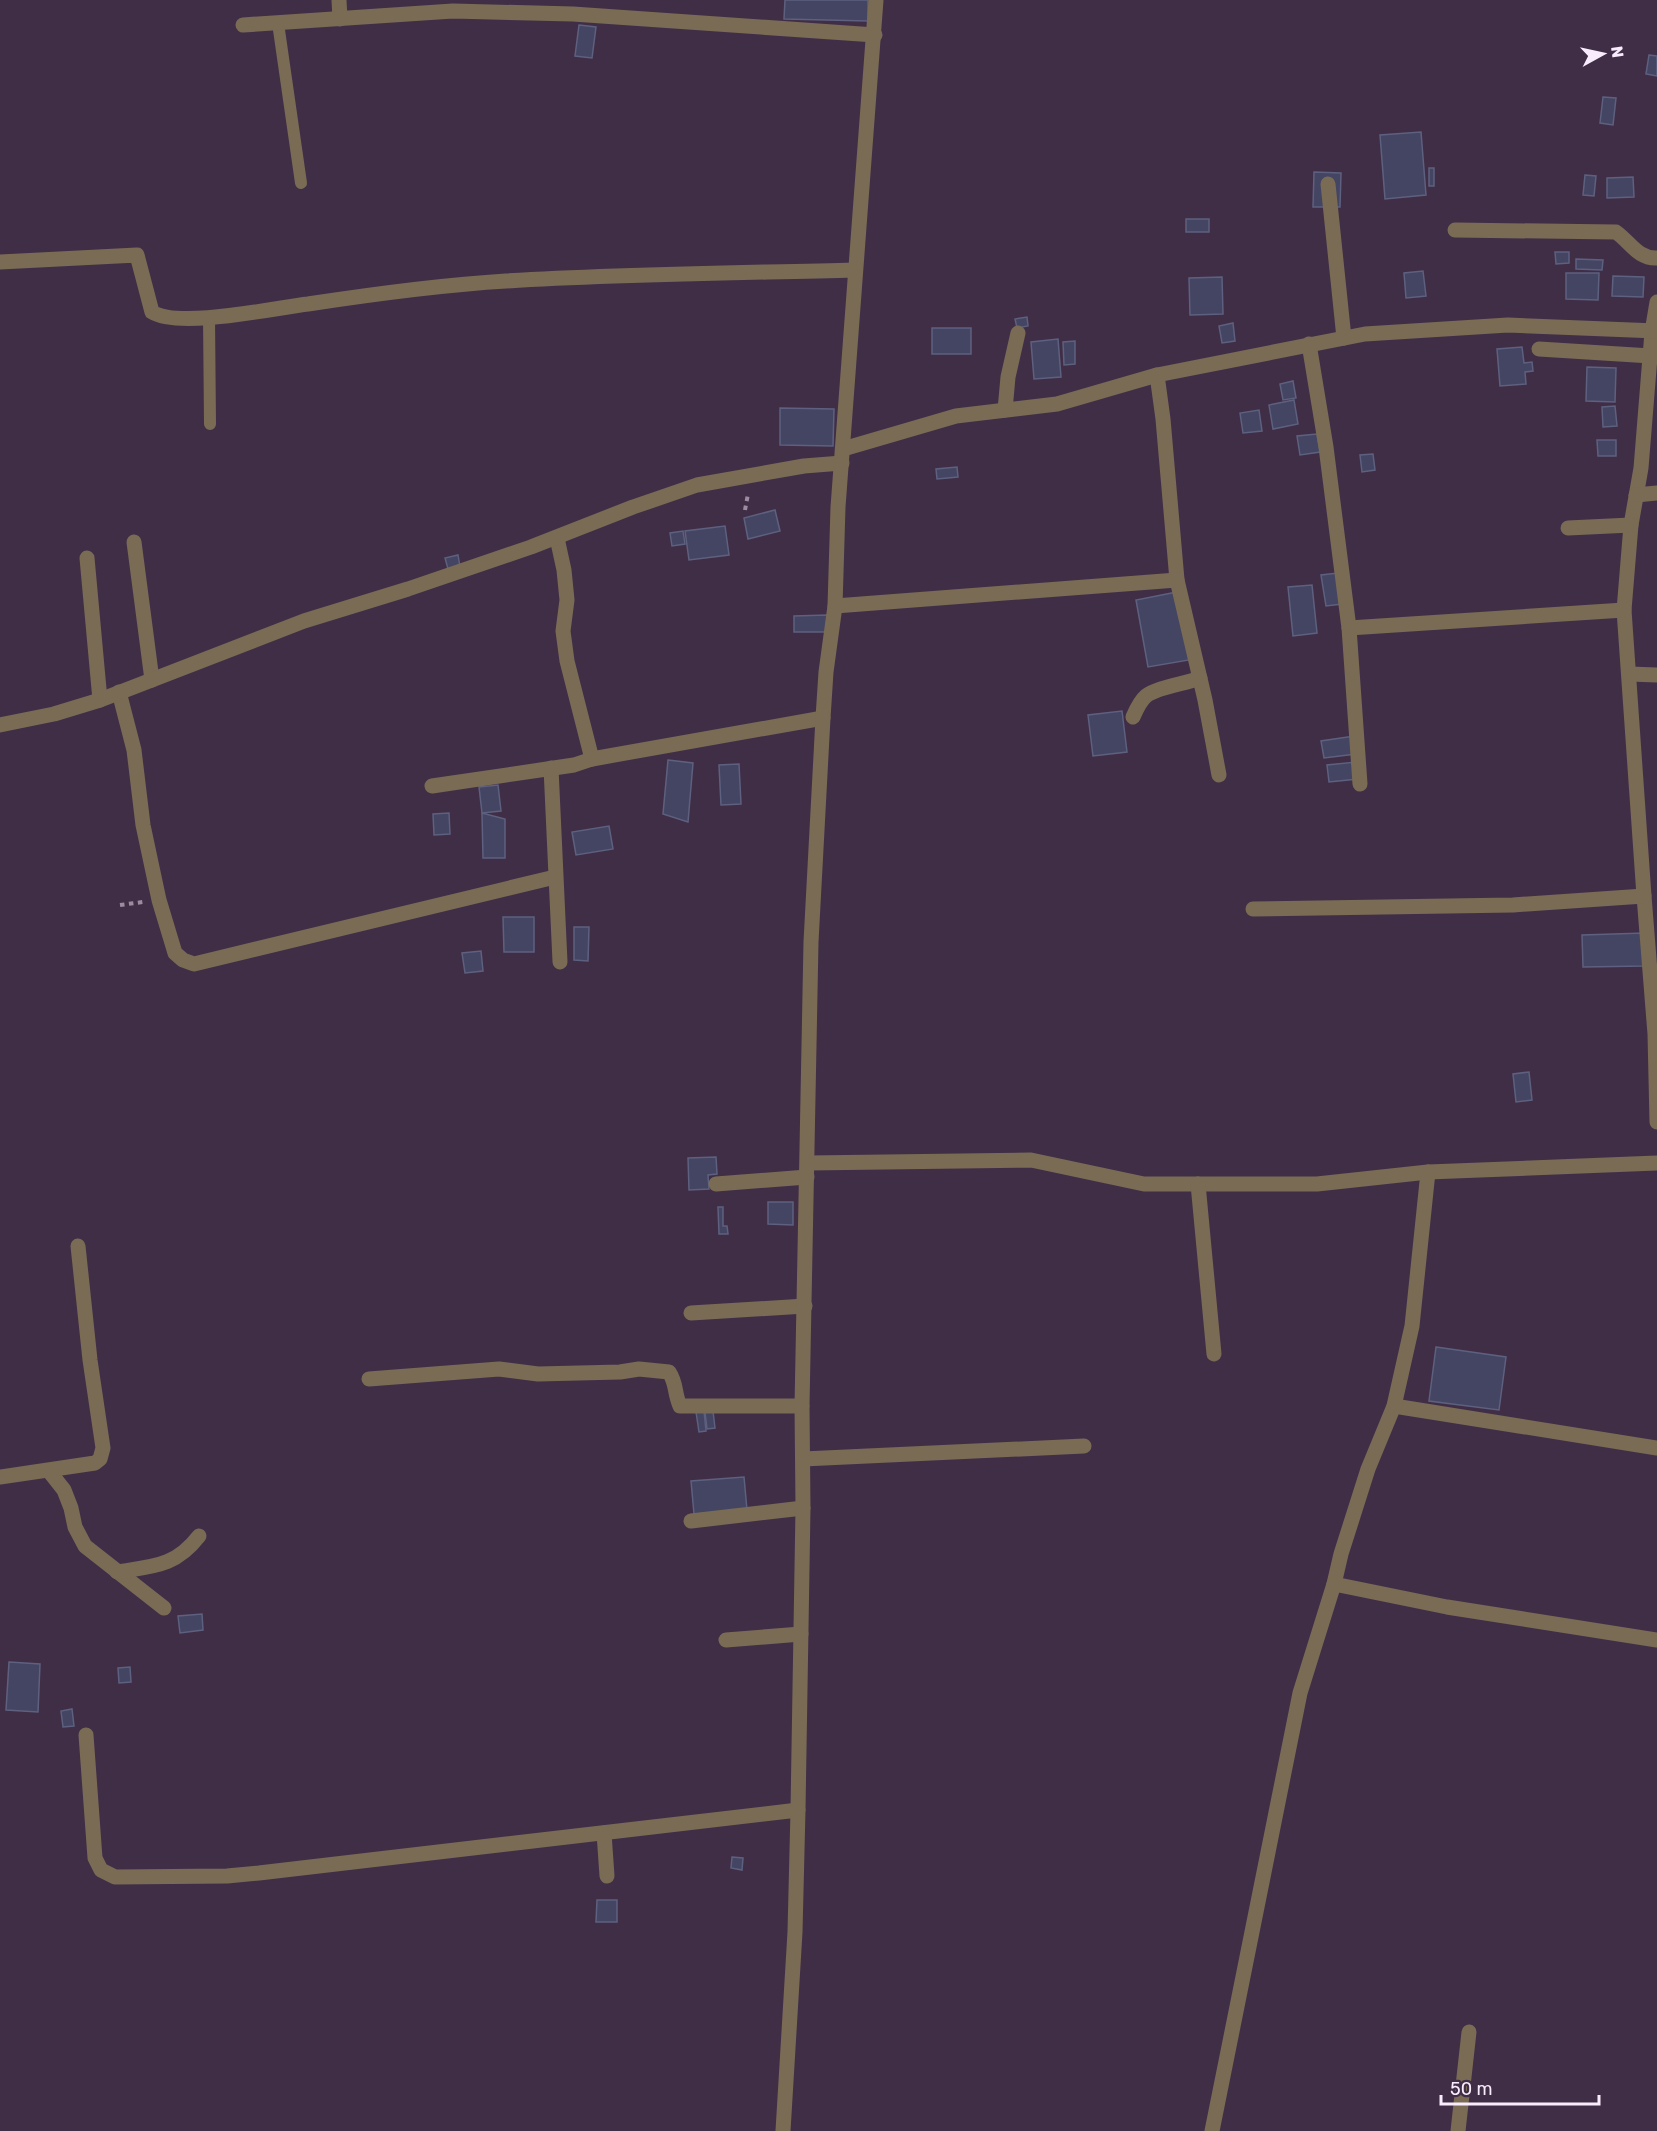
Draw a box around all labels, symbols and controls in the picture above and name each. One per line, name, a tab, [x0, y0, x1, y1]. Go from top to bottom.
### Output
north arrow	[1573, 24, 1633, 84]
text: N	[1607, 45, 1628, 59]
scale bar	[1441, 2068, 1598, 2106]
text: 50 m	[1450, 2078, 1493, 2100]

